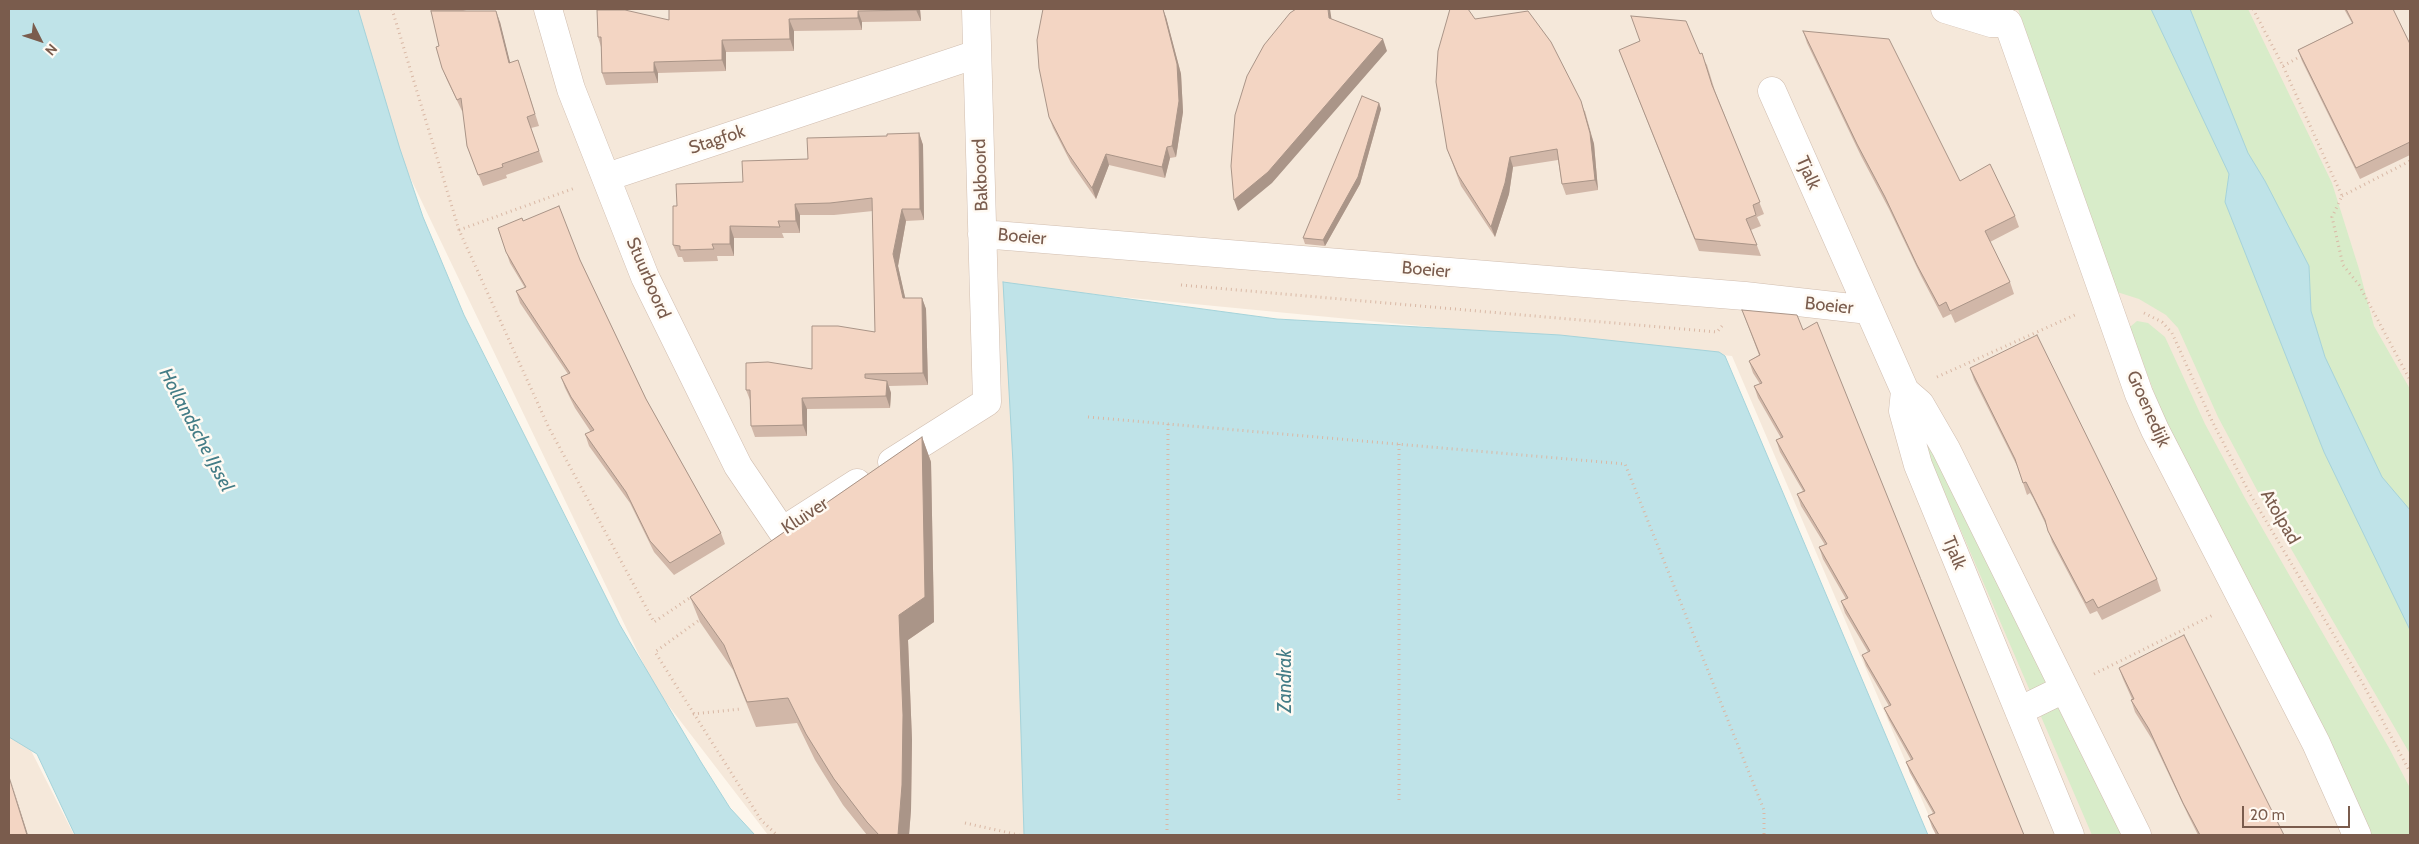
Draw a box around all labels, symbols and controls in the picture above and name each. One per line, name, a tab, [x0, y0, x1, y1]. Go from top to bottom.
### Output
north arrow	[15, 15, 65, 65]
text: N	[41, 40, 61, 59]
street label: Stagfok	[686, 121, 748, 159]
street label: Bakboord	[969, 138, 993, 212]
street label: Tjalk	[1791, 153, 1825, 193]
street label: Boeier	[997, 224, 1047, 250]
street label: Stuurboord	[621, 234, 675, 322]
street label: Boeier	[1401, 257, 1451, 283]
street label: Boeier	[1804, 293, 1854, 319]
water label: Hollandsche IJssel	[154, 364, 238, 496]
street label: Groenedijk	[2122, 367, 2174, 451]
street label: Atolpad	[2256, 486, 2304, 548]
street label: Kluiver	[778, 493, 832, 539]
street label: Tjalk	[1938, 533, 1970, 573]
water label: Zandrak	[1274, 649, 1296, 713]
scale bar	[2244, 796, 2352, 828]
text: 20 m	[2250, 806, 2285, 824]

